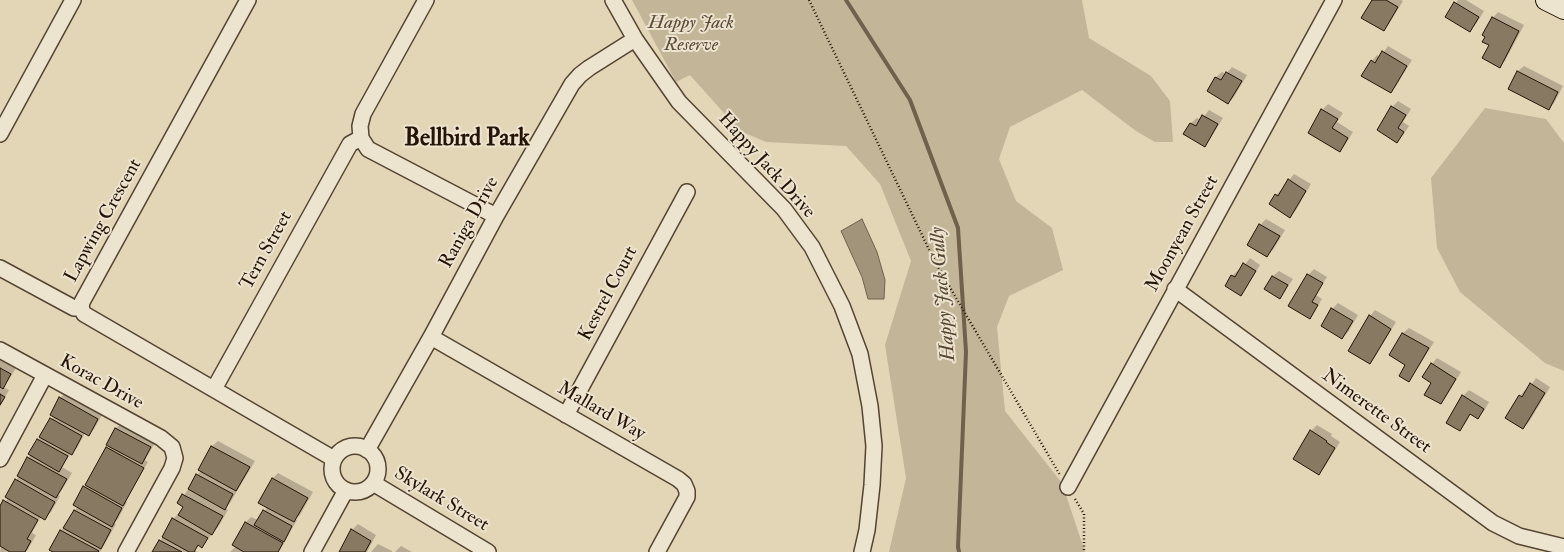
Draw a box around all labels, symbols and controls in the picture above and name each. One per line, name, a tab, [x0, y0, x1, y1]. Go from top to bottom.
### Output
park label: Happy Jack Reserve	[648, 13, 734, 57]
street label: Happy Jack Drive	[713, 108, 819, 224]
district label: Bellbird Park	[404, 126, 530, 154]
street label: Lapwing Crescent	[61, 155, 147, 287]
street label: Moonyean Street	[1142, 172, 1224, 296]
street label: Raniga Drive	[436, 173, 504, 273]
street label: Tern Street	[236, 208, 298, 294]
water label: Happy Jack Gully	[926, 226, 962, 362]
street label: Kestrel Court	[575, 243, 643, 345]
street label: Korac Drive	[55, 351, 147, 415]
street label: Nimerette Street	[1317, 365, 1435, 459]
street label: Mallard Way	[553, 378, 649, 446]
street label: Skylark Street	[389, 463, 493, 537]

